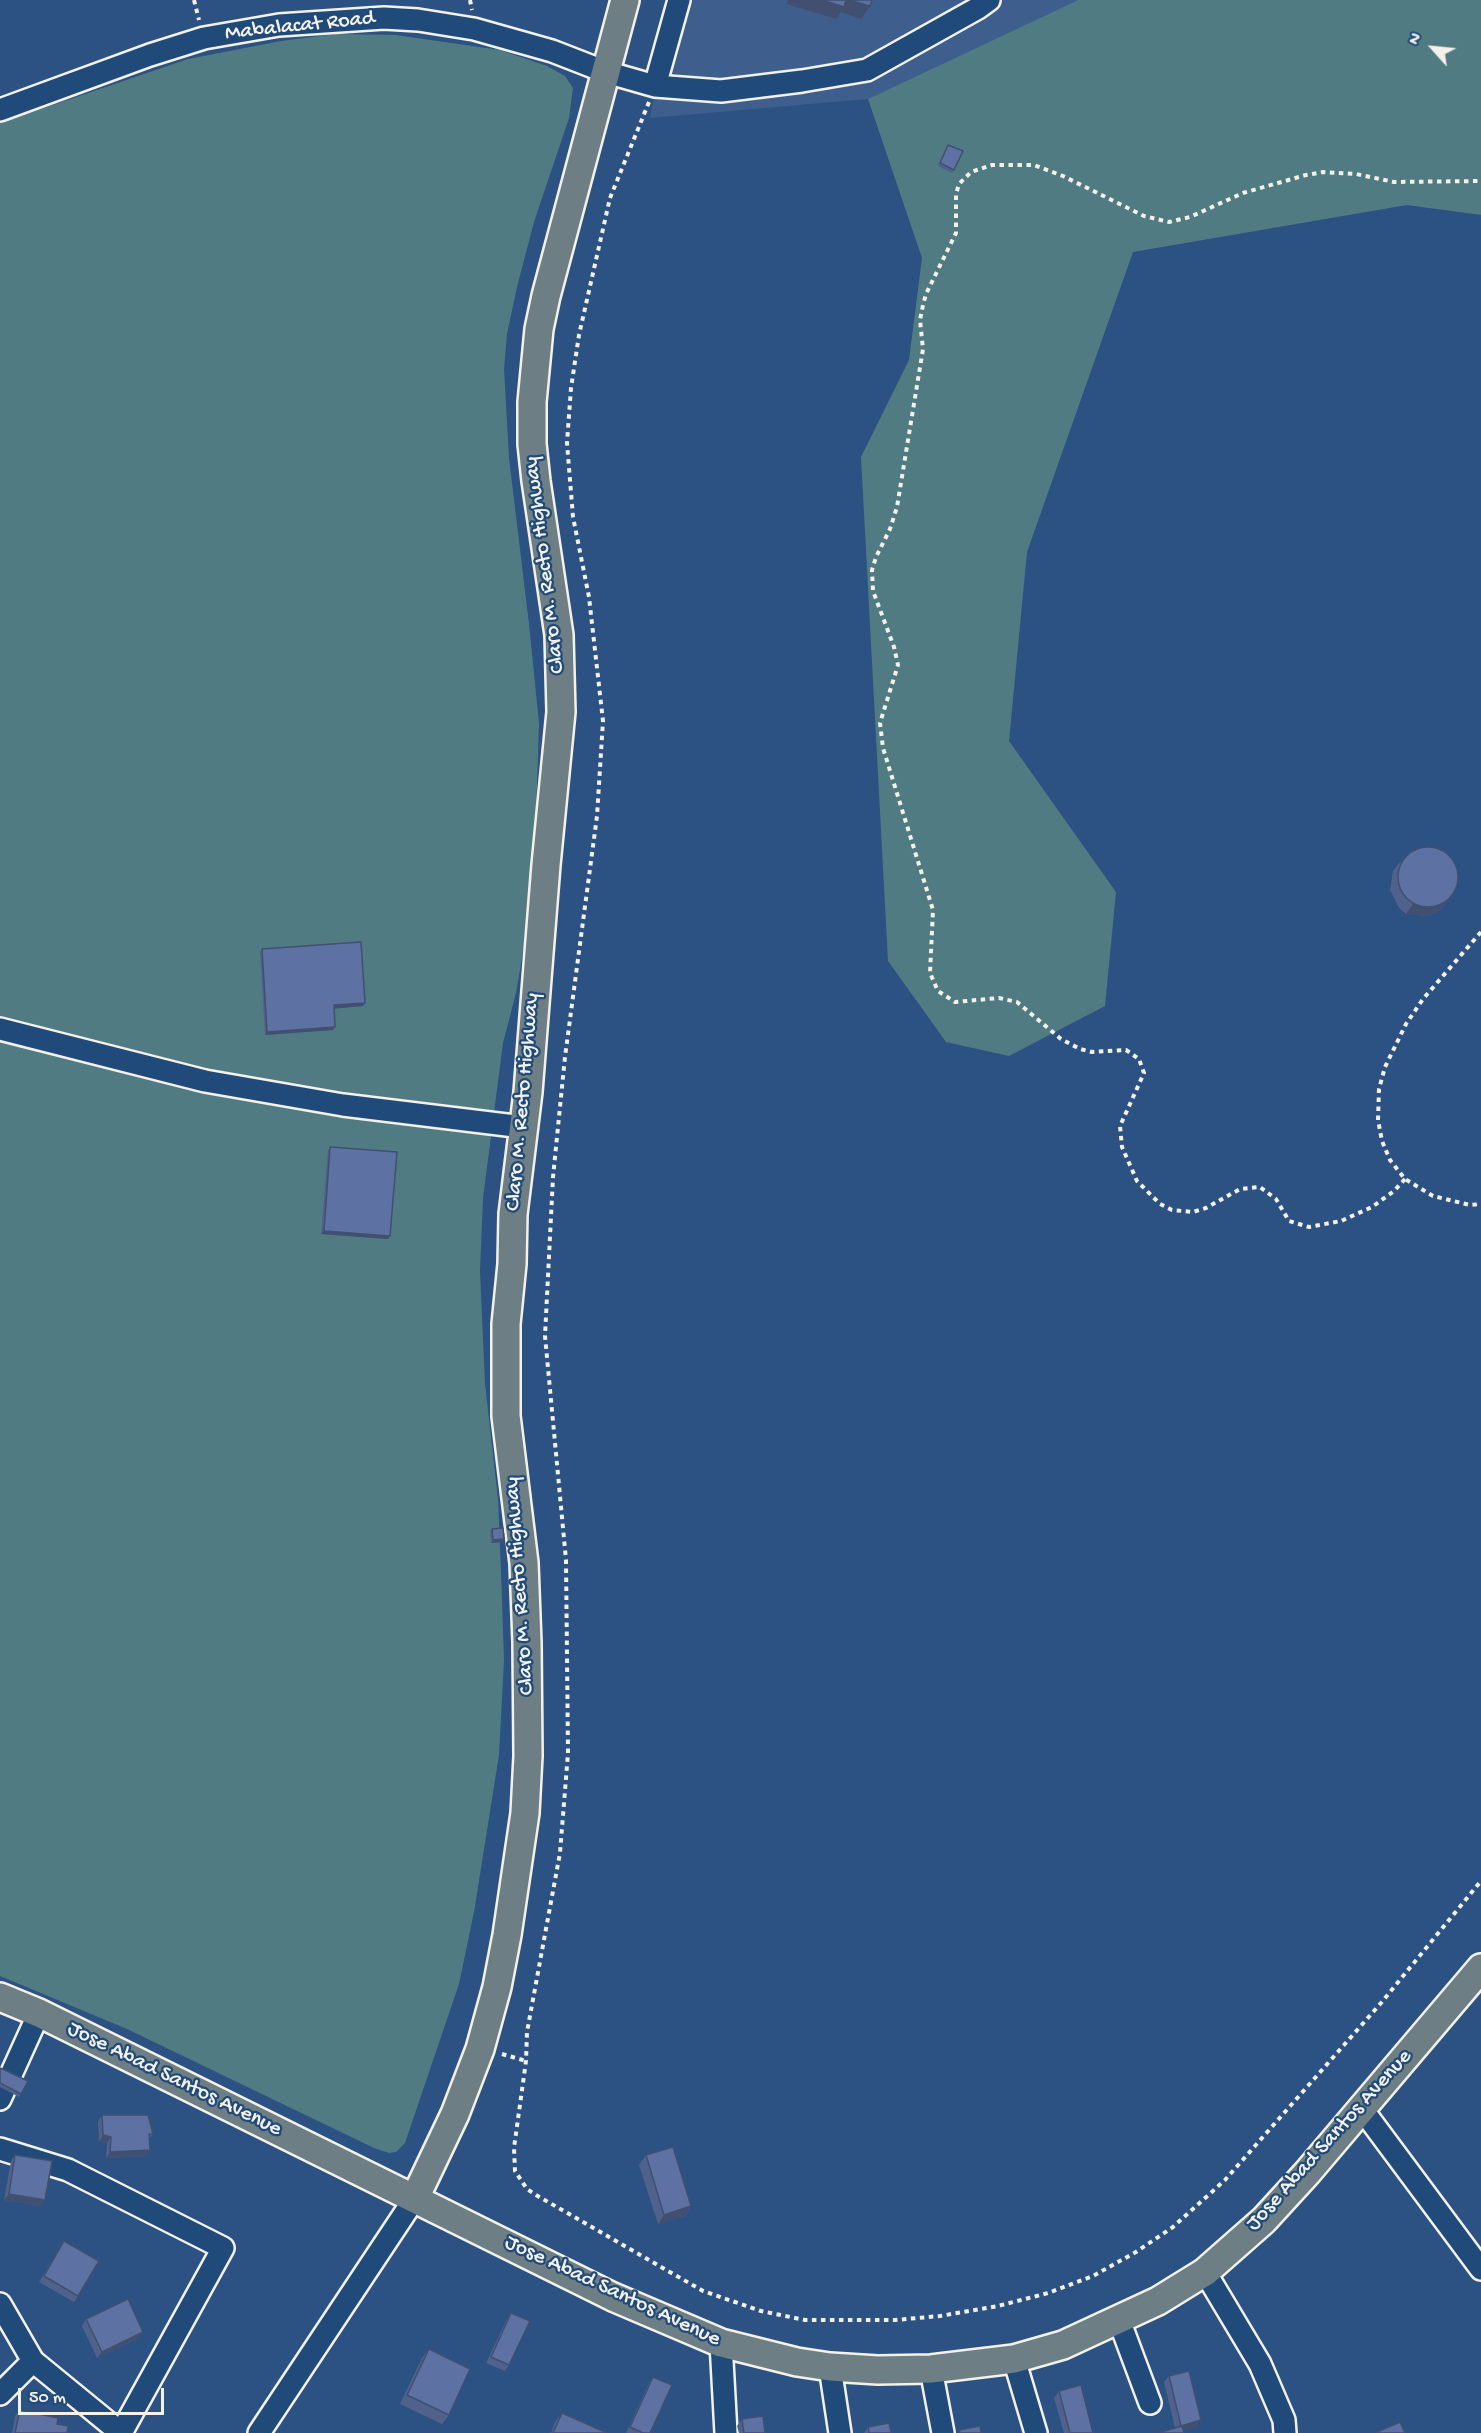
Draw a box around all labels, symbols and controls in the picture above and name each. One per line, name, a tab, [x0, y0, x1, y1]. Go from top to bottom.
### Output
street label: Mabalacat Road	[224, 6, 376, 48]
north arrow	[1403, 18, 1463, 78]
text: N	[1406, 31, 1427, 49]
street label: Claro M. Recto Highway	[520, 455, 572, 675]
street label: Claro M. Recto Highway	[501, 992, 547, 1212]
street label: Claro M. Recto Highway	[500, 1476, 542, 1696]
street label: Jose Abad Santos Avenue	[62, 2017, 286, 2143]
street label: Jose Abad Santos Avenue	[1241, 2045, 1419, 2237]
street label: Jose Abad Santos Avenue	[500, 2230, 724, 2354]
scale bar	[21, 2376, 166, 2414]
text: 50 m	[29, 2388, 66, 2409]

